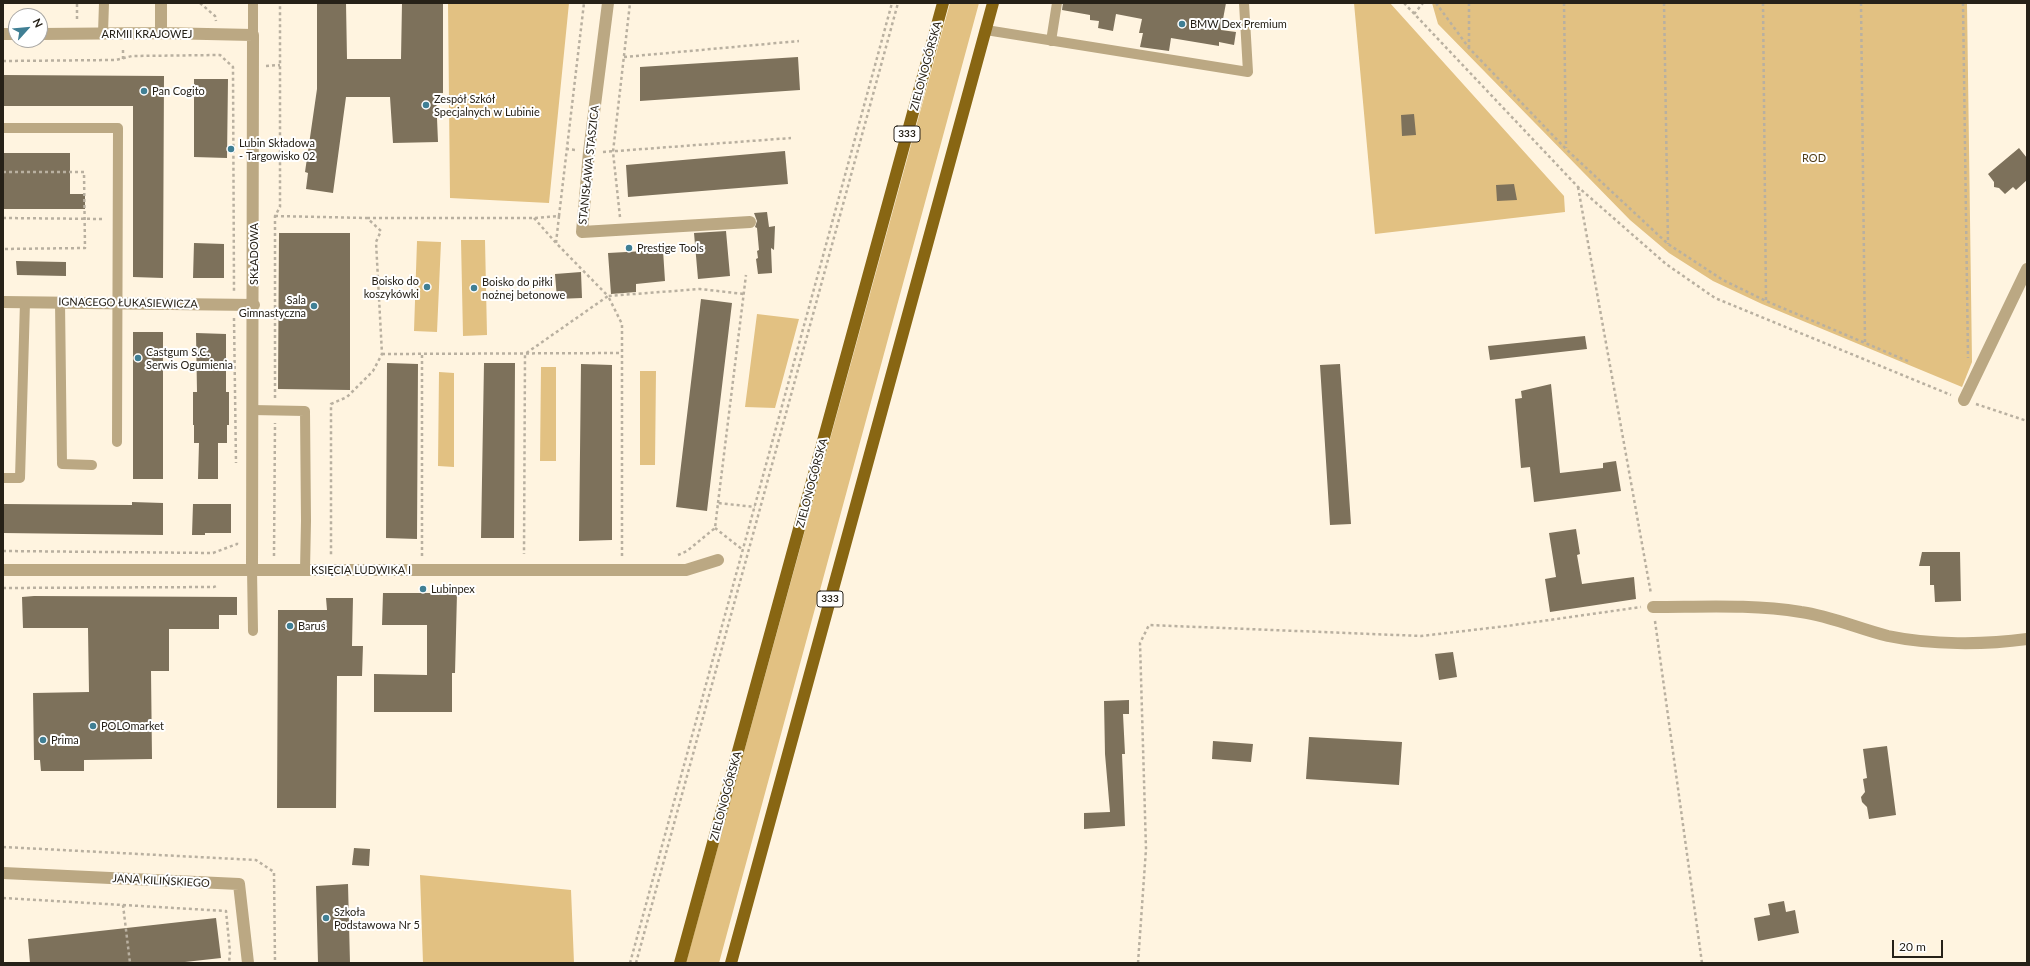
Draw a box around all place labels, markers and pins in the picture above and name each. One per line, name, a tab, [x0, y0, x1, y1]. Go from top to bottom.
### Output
place label: BMW Dex Premium	[1190, 17, 1287, 31]
marker: BMW Dex Premium	[1177, 19, 1187, 29]
place label: Pan Cogito	[152, 84, 205, 98]
marker: Pan Cogito	[139, 86, 149, 96]
place label: Zespół Szkół Specjalnych w Lubinie	[434, 92, 540, 118]
marker: Zespół Szkół Specjalnych w Lubinie	[421, 100, 431, 110]
place label: Lubin Składowa - Targowisko 02	[239, 136, 315, 162]
marker: Lubin Składowa - Targowisko 02	[226, 144, 236, 154]
place label: Prestige Tools	[637, 241, 704, 255]
marker: Prestige Tools	[624, 243, 634, 253]
place label: Boisko do koszykówki	[364, 274, 419, 300]
place label: Boisko do piłki nożnej betonowe	[482, 275, 565, 301]
marker: Boisko do koszykówki	[422, 282, 432, 292]
marker: Boisko do piłki nożnej betonowe	[469, 283, 479, 293]
place label: Sala Gimnastyczna	[239, 293, 306, 319]
marker: Sala Gimnastyczna	[309, 301, 319, 311]
place label: Castgum S.C. Serwis Ogumienia	[146, 345, 233, 371]
marker: Castgum S.C. Serwis Ogumienia	[133, 353, 143, 363]
place label: Lubinpex	[431, 582, 475, 596]
marker: Lubinpex	[418, 584, 428, 594]
place label: Baruś	[298, 619, 325, 633]
marker: Baruś	[285, 621, 295, 631]
place label: POLOmarket	[101, 719, 164, 733]
marker: POLOmarket	[88, 721, 98, 731]
place label: Prima	[51, 733, 79, 747]
marker: Prima	[38, 735, 48, 745]
place label: Szkoła Podstawowa Nr 5	[334, 905, 420, 931]
marker: Szkoła Podstawowa Nr 5	[321, 913, 331, 923]

